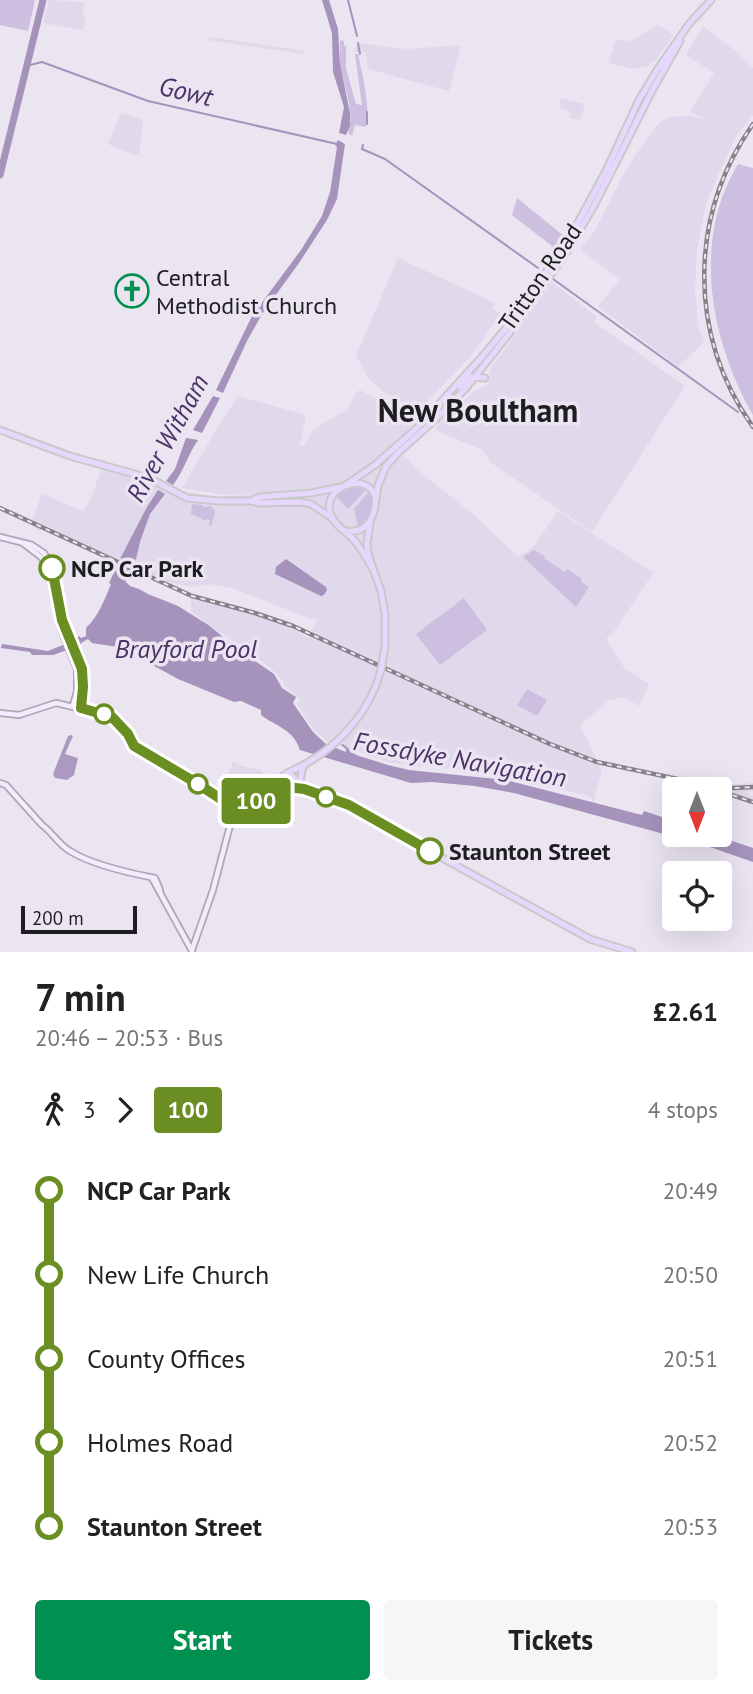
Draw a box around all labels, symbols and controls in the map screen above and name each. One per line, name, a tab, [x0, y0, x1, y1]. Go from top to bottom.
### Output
water label: Gowt	[156, 69, 218, 114]
street label: Tritton Road	[492, 217, 588, 337]
place label: Central Methodist Church	[156, 262, 337, 321]
church icon: Central Methodist Church	[113, 272, 151, 310]
water label: River Witham	[118, 368, 216, 508]
district label: New Boultham	[378, 389, 578, 431]
place label: NCP Car Park	[71, 553, 204, 584]
marker: NCP Car Park	[39, 555, 65, 581]
water label: Brayford Pool	[115, 632, 257, 665]
unlabelled marker	[94, 704, 114, 724]
water label: Fossdyke Navigation	[351, 724, 569, 794]
unlabelled marker	[188, 774, 208, 794]
north arrow	[662, 777, 732, 847]
map controls	[662, 777, 732, 931]
line badge: 100	[216, 778, 296, 824]
text: 100	[236, 785, 276, 816]
unlabelled marker	[316, 787, 336, 807]
place label: Staunton Street	[449, 836, 611, 867]
marker: Staunton Street	[417, 838, 443, 864]
button: locate	[662, 861, 732, 931]
scale bar	[21, 903, 136, 935]
text: 200 m	[32, 906, 84, 930]
text: 7 min	[35, 972, 126, 1021]
text: £2.61	[653, 995, 718, 1028]
text: 20:46 – 20:53 · Bus	[35, 1023, 223, 1052]
icon: walk	[35, 1091, 73, 1129]
icon: forward	[106, 1091, 144, 1129]
text: 100	[168, 1094, 208, 1125]
text: 3	[83, 1095, 96, 1124]
text: 4 stops	[648, 1095, 718, 1124]
text: NCP Car Park	[87, 1174, 230, 1207]
text: 20:49	[663, 1176, 718, 1205]
text: New Life Church	[87, 1258, 269, 1291]
text: 20:50	[663, 1260, 718, 1289]
text: County Offices	[87, 1342, 245, 1375]
text: 20:51	[663, 1344, 718, 1373]
text: Holmes Road	[87, 1426, 233, 1459]
text: 20:52	[663, 1428, 718, 1457]
text: Staunton Street	[87, 1510, 262, 1543]
text: 20:53	[663, 1512, 718, 1541]
button: Start	[35, 1600, 370, 1680]
button: Tickets	[384, 1600, 718, 1680]

